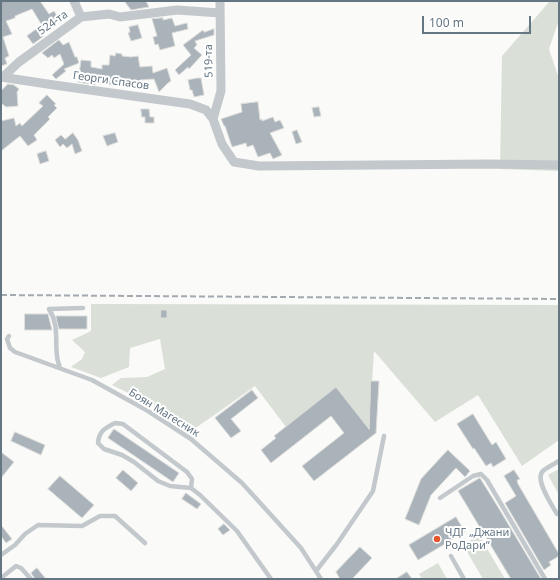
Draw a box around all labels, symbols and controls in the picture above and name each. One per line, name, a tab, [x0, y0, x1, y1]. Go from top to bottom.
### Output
street label: 524-та	[36, 8, 70, 38]
scale bar	[424, 8, 533, 34]
text: 100 m	[429, 14, 464, 31]
street label: 519-та	[202, 44, 216, 78]
street label: Георги Спасов	[72, 69, 150, 93]
street label: Боян Магесник	[126, 386, 202, 440]
place label: ЧДГ „Джани РоДари“	[445, 526, 509, 552]
marker: ЧДГ „Джани РоДари“	[432, 534, 442, 544]

